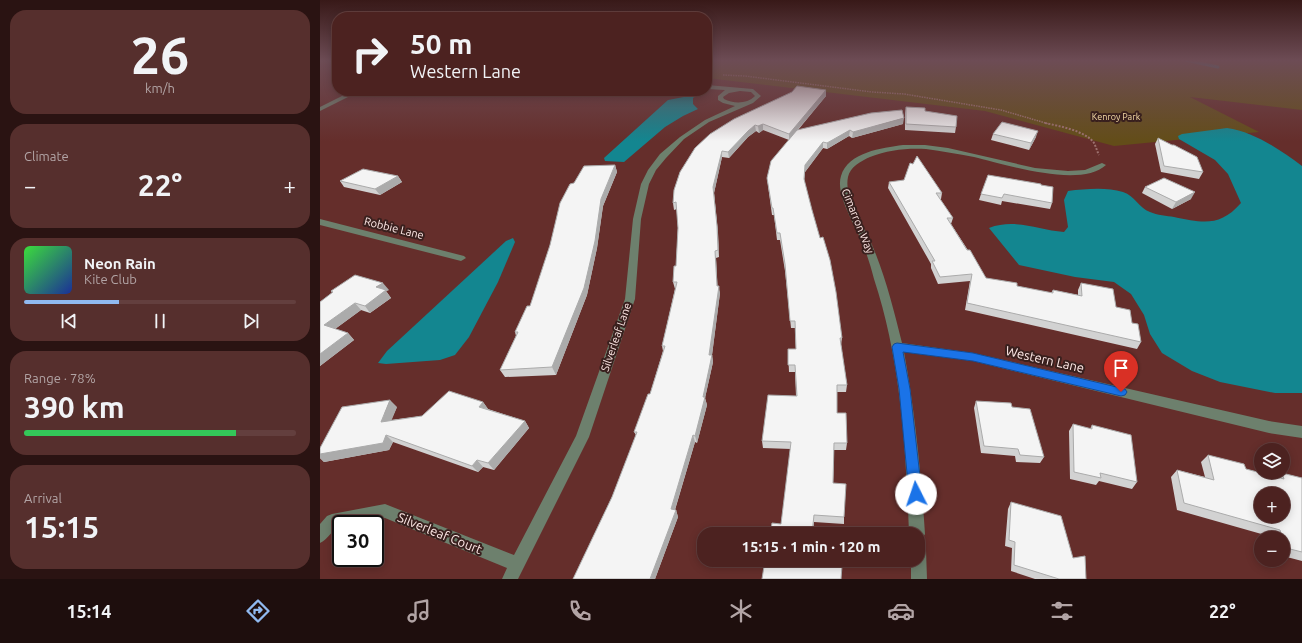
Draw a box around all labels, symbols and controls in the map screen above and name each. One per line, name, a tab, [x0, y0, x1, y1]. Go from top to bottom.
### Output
text: 26	[131, 26, 189, 84]
icon: right	[344, 28, 396, 80]
text: 50 m	[410, 28, 472, 59]
text: Western Lane	[410, 61, 521, 81]
text: km/h	[145, 81, 175, 95]
park label: Kenroy Park	[1092, 112, 1141, 122]
text: Climate	[24, 149, 69, 163]
text: 22°	[138, 168, 182, 202]
text: −	[24, 173, 36, 198]
text: +	[284, 173, 296, 198]
street label: Cimarron Way	[840, 187, 877, 256]
street label: Robbie Lane	[363, 215, 425, 241]
text: Neon Rain	[84, 255, 156, 272]
text: Kite Club	[84, 272, 137, 286]
street label: Silverleaf Lane	[599, 301, 633, 373]
icon: previous	[58, 310, 80, 332]
icon: pause	[149, 310, 171, 332]
icon: next	[240, 310, 262, 332]
street label: Western Lane	[1004, 343, 1086, 375]
pin	[1104, 351, 1138, 392]
icon: arrive	[1110, 357, 1132, 379]
text: Range · 78%	[24, 371, 96, 385]
text: 390 km	[24, 390, 125, 424]
map controls	[1254, 443, 1290, 567]
button: layers	[1254, 443, 1290, 479]
position arrow	[895, 473, 937, 515]
button: +	[1254, 487, 1290, 523]
text: Arrival	[24, 491, 62, 505]
text: 15:15	[24, 510, 99, 544]
street label: Silverleaf Court	[396, 510, 484, 556]
speed limit sign: 30	[332, 515, 384, 567]
button: −	[1254, 531, 1290, 567]
text: 15:15 · 1 min · 120 m	[742, 538, 880, 555]
icon: directions	[244, 597, 272, 625]
icon: music	[405, 597, 433, 625]
icon: phone	[566, 597, 594, 625]
icon: climate	[727, 597, 755, 625]
icon: car	[887, 597, 915, 625]
icon: filters	[1048, 597, 1076, 625]
text: 15:14	[66, 601, 111, 621]
text: 22°	[1209, 601, 1236, 621]

